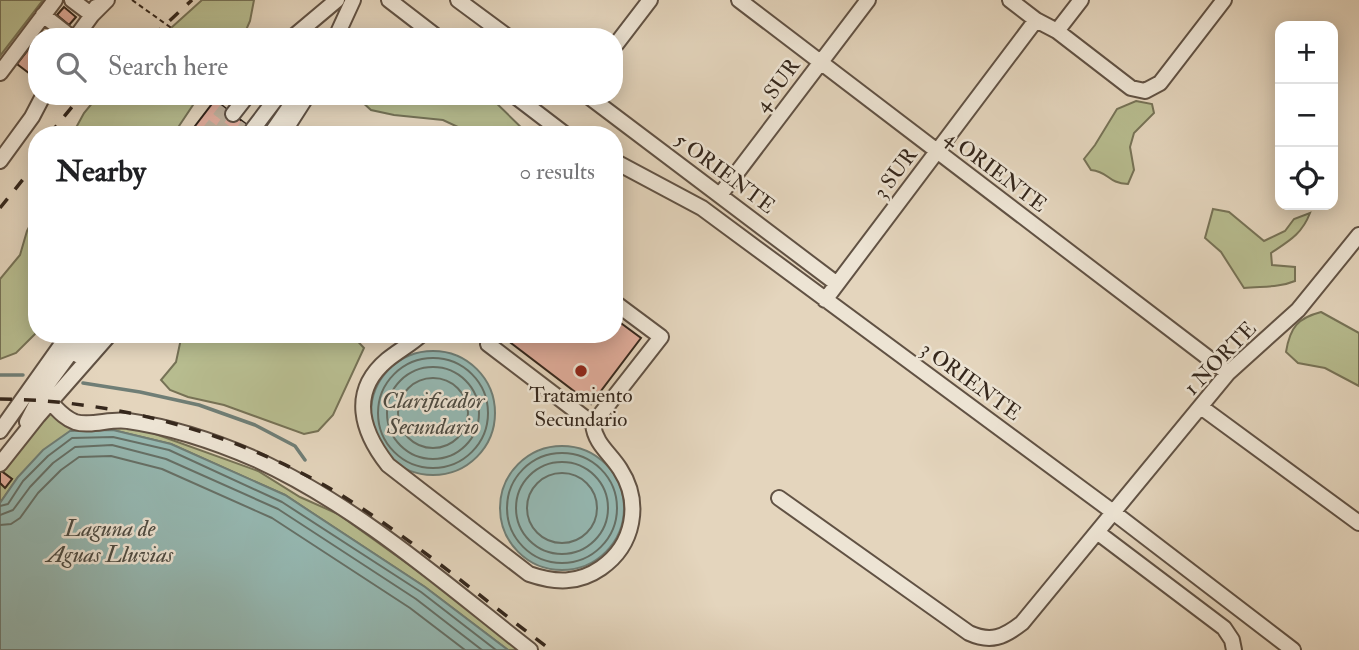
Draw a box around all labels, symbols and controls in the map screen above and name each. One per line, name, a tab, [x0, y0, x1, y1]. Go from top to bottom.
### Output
map controls	[1275, 21, 1338, 210]
button: +	[1275, 21, 1338, 84]
search box	[28, 28, 623, 105]
icon: search	[52, 48, 90, 86]
text: Search here	[108, 51, 228, 83]
street label: 4 SUR	[749, 52, 807, 117]
button: −	[1275, 84, 1338, 147]
street label: 4 ORIENTE	[939, 124, 1052, 219]
street label: 5 ORIENTE	[669, 127, 780, 220]
street label: 3 SUR	[868, 142, 924, 204]
button: locate	[1275, 147, 1338, 210]
text: Nearby	[56, 153, 146, 190]
text: 0 results	[519, 157, 595, 186]
street label: 1 NORTE	[1178, 316, 1262, 401]
street label: 3 ORIENTE	[915, 336, 1026, 427]
marker: Tratamiento Secundario	[573, 363, 589, 379]
place label: Tratamiento Secundario	[529, 382, 633, 433]
water label: Clarificador Secundario	[382, 386, 486, 441]
water label: Laguna de Aguas Lluvias	[44, 514, 174, 569]

